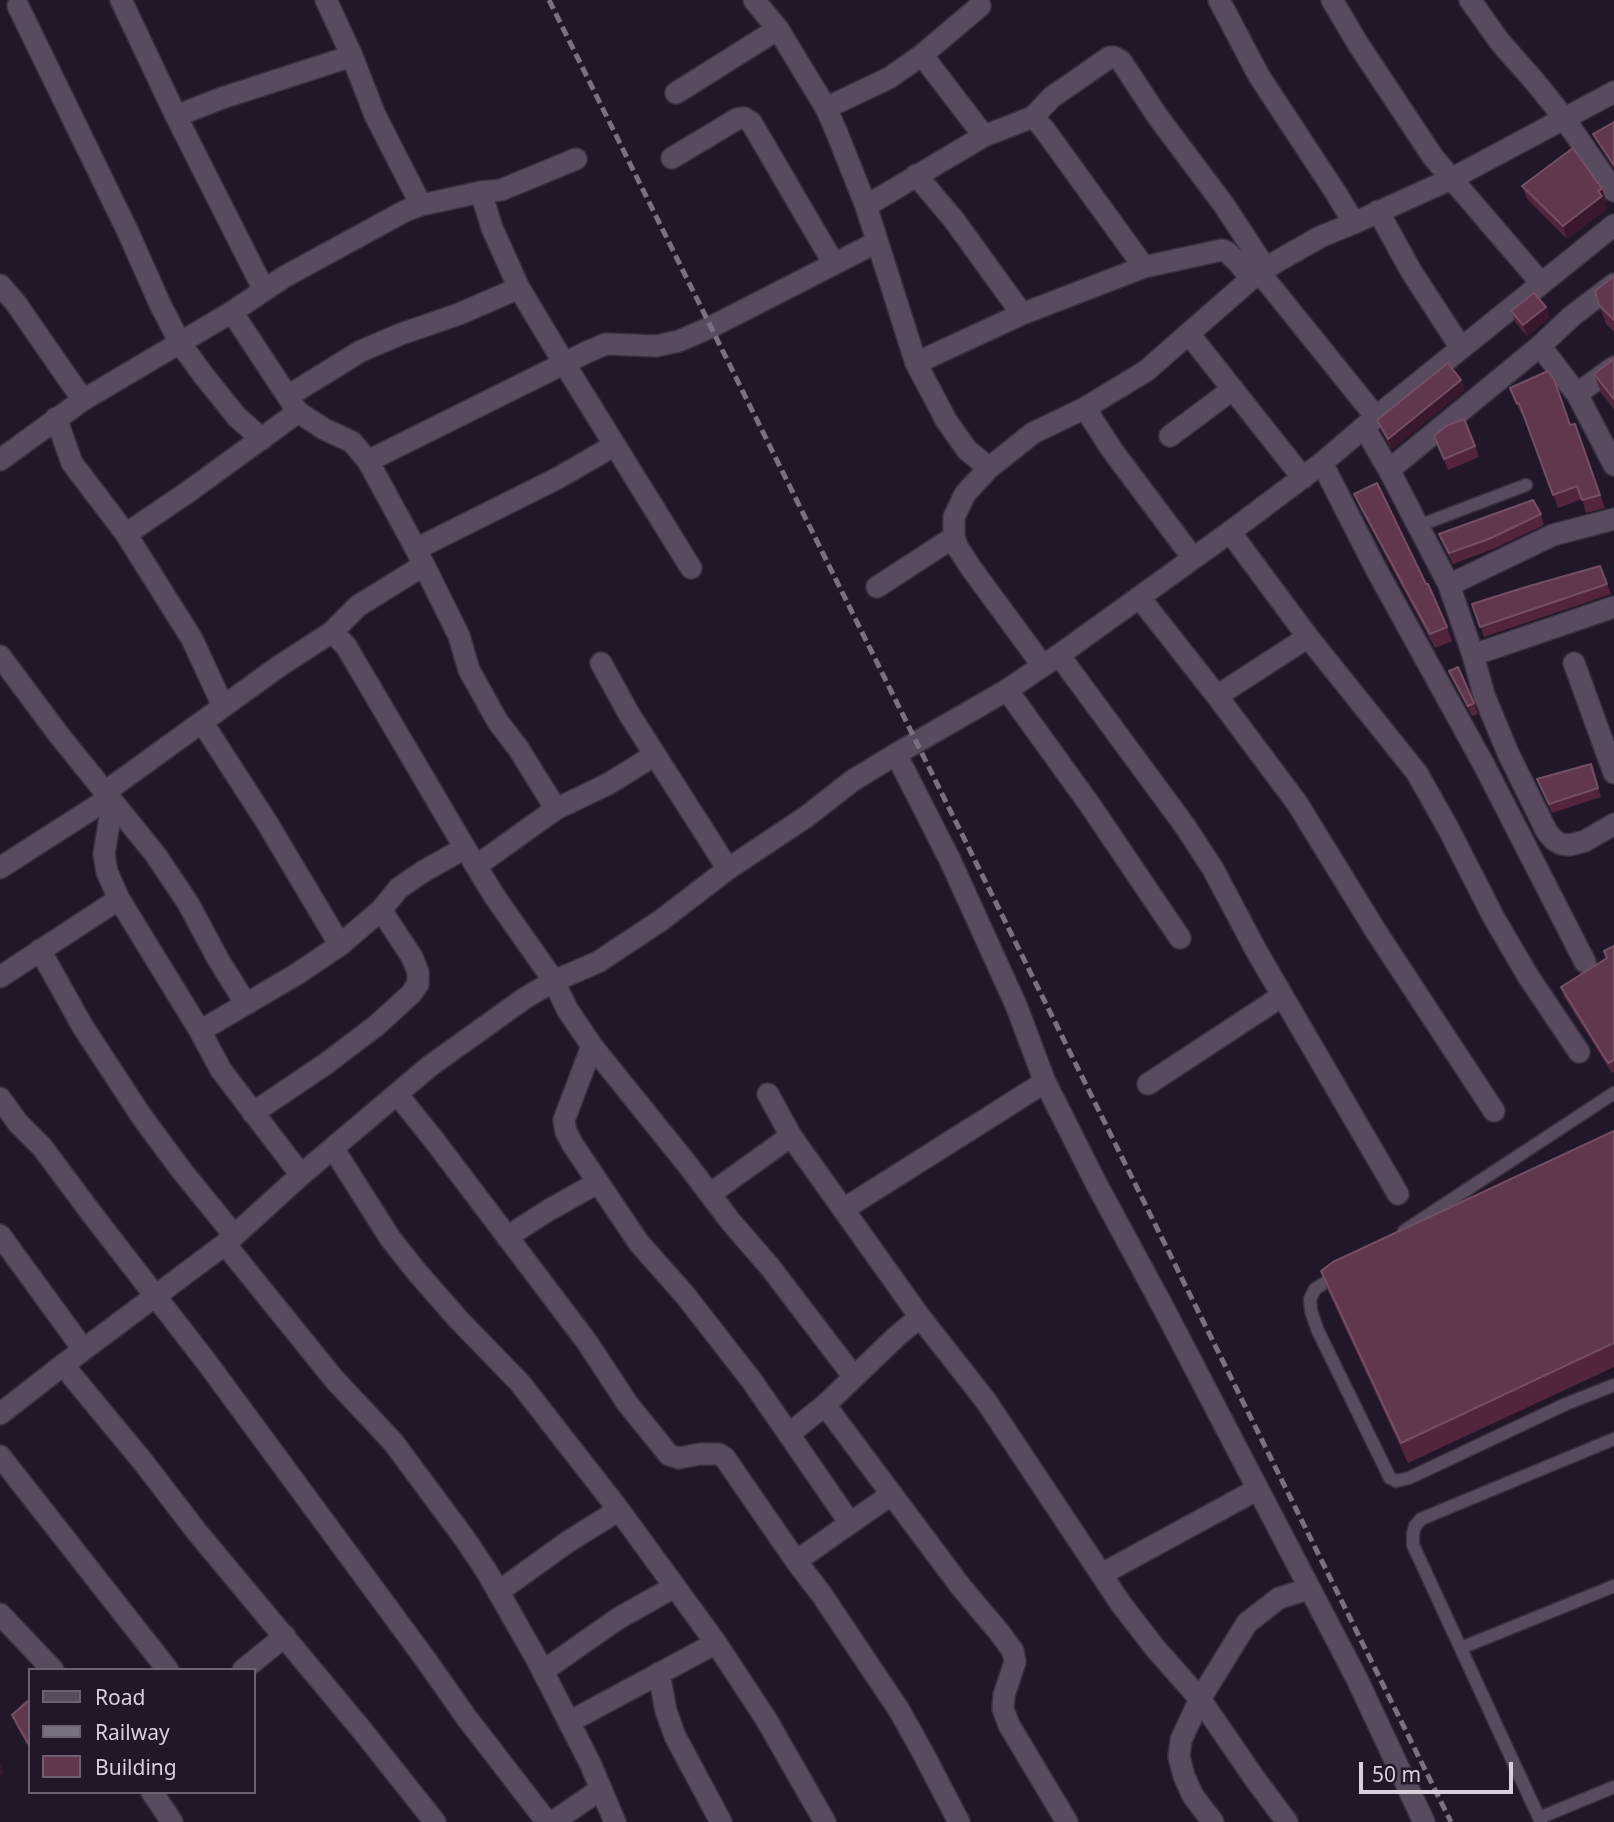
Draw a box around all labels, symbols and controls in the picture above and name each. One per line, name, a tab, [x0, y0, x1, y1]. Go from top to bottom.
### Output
legend	[28, 1668, 256, 1794]
text: Road	[95, 1683, 145, 1711]
text: Railway	[95, 1718, 170, 1746]
scale bar	[1362, 1748, 1516, 1792]
text: Building	[95, 1753, 177, 1781]
text: 50 m	[1372, 1760, 1421, 1788]

